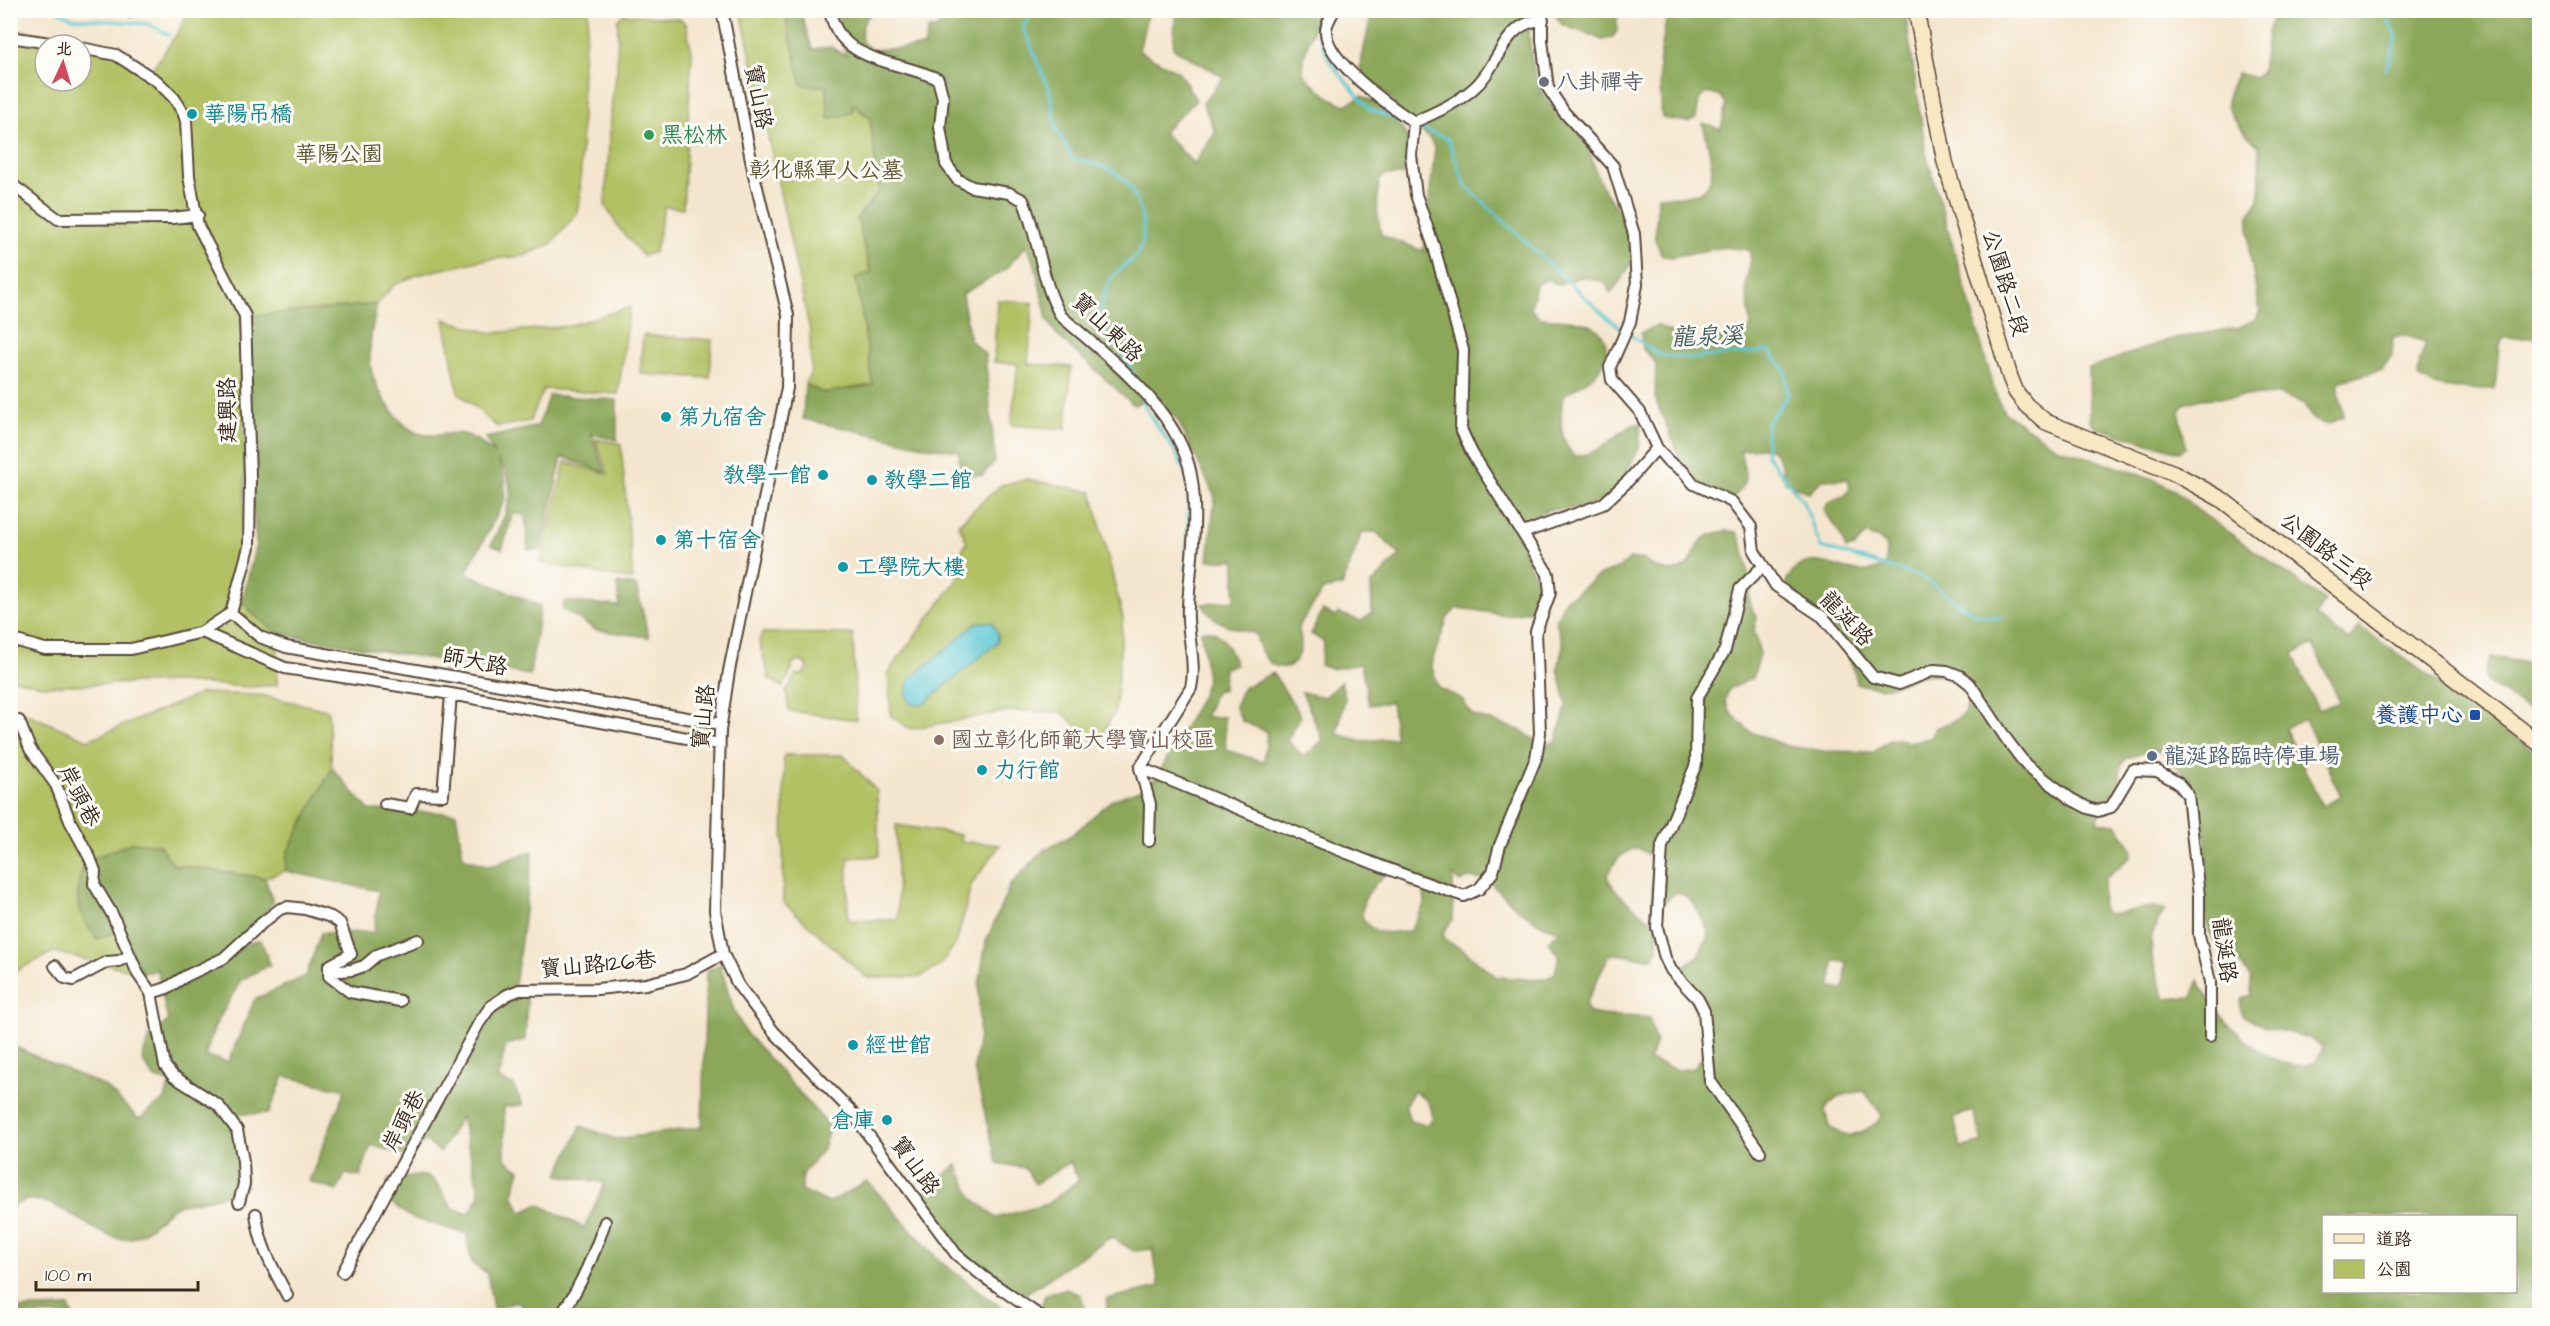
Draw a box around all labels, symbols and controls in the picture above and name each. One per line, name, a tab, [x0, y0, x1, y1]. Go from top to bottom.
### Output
north arrow	[33, 33, 93, 93]
text: 北	[55, 38, 73, 61]
street label: 寶山路	[736, 62, 780, 132]
place label: 八卦禪寺	[1556, 67, 1644, 98]
marker: 八卦禪寺	[1537, 75, 1551, 89]
place label: 華陽吊橋	[204, 99, 292, 130]
marker: 華陽吊橋	[185, 107, 199, 121]
place label: 黑松林	[661, 120, 727, 151]
marker: 黑松林	[642, 128, 656, 142]
park label: 華陽公園	[295, 139, 383, 170]
park label: 彰化縣軍人公墓	[749, 155, 903, 186]
street label: 公園路二段	[1974, 226, 2036, 340]
street label: 寶山東路	[1065, 286, 1149, 370]
water label: 龍泉溪	[1670, 319, 1746, 355]
street label: 建興路	[212, 377, 244, 443]
place label: 第九宿舍	[678, 402, 766, 433]
marker: 第九宿舍	[659, 410, 673, 424]
place label: 教學一館	[723, 460, 811, 491]
place label: 教學二館	[884, 465, 972, 496]
marker: 教學一館	[816, 468, 830, 482]
marker: 教學二館	[865, 473, 879, 487]
street label: 公園路三段	[2273, 505, 2379, 597]
place label: 第十宿舍	[673, 525, 761, 556]
marker: 第十宿舍	[654, 533, 668, 547]
place label: 工學院大樓	[855, 552, 965, 583]
marker: 工學院大樓	[836, 560, 850, 574]
street label: 龍涎路	[1812, 584, 1880, 654]
street label: 師大路	[440, 640, 510, 684]
street label: 寶山路	[685, 683, 723, 751]
place label: 養護中心	[2375, 700, 2463, 731]
marker: 養護中心	[2468, 708, 2482, 722]
place label: 國立彰化師範大學寶山校區	[951, 725, 1215, 756]
marker: 國立彰化師範大學寶山校區	[932, 733, 946, 747]
place label: 龍涎路臨時停車場	[2164, 741, 2340, 772]
marker: 龍涎路臨時停車場	[2145, 749, 2159, 763]
place label: 力行館	[994, 755, 1060, 786]
street label: 岸頭巷	[50, 760, 108, 832]
marker: 力行館	[975, 763, 989, 777]
street label: 龍涎路	[2204, 915, 2244, 985]
street label: 寶山路126巷	[538, 944, 658, 986]
place label: 經世館	[865, 1030, 931, 1061]
marker: 經世館	[846, 1038, 860, 1052]
street label: 岸頭巷	[375, 1085, 433, 1157]
place label: 倉庫	[831, 1105, 875, 1136]
marker: 倉庫	[880, 1113, 894, 1127]
street label: 寶山路	[883, 1130, 947, 1202]
legend	[2322, 1215, 2517, 1293]
text: 道路	[2376, 1227, 2412, 1252]
scale bar	[36, 1254, 198, 1292]
text: 公園	[2376, 1257, 2412, 1282]
text: 100 m	[45, 1263, 91, 1288]

